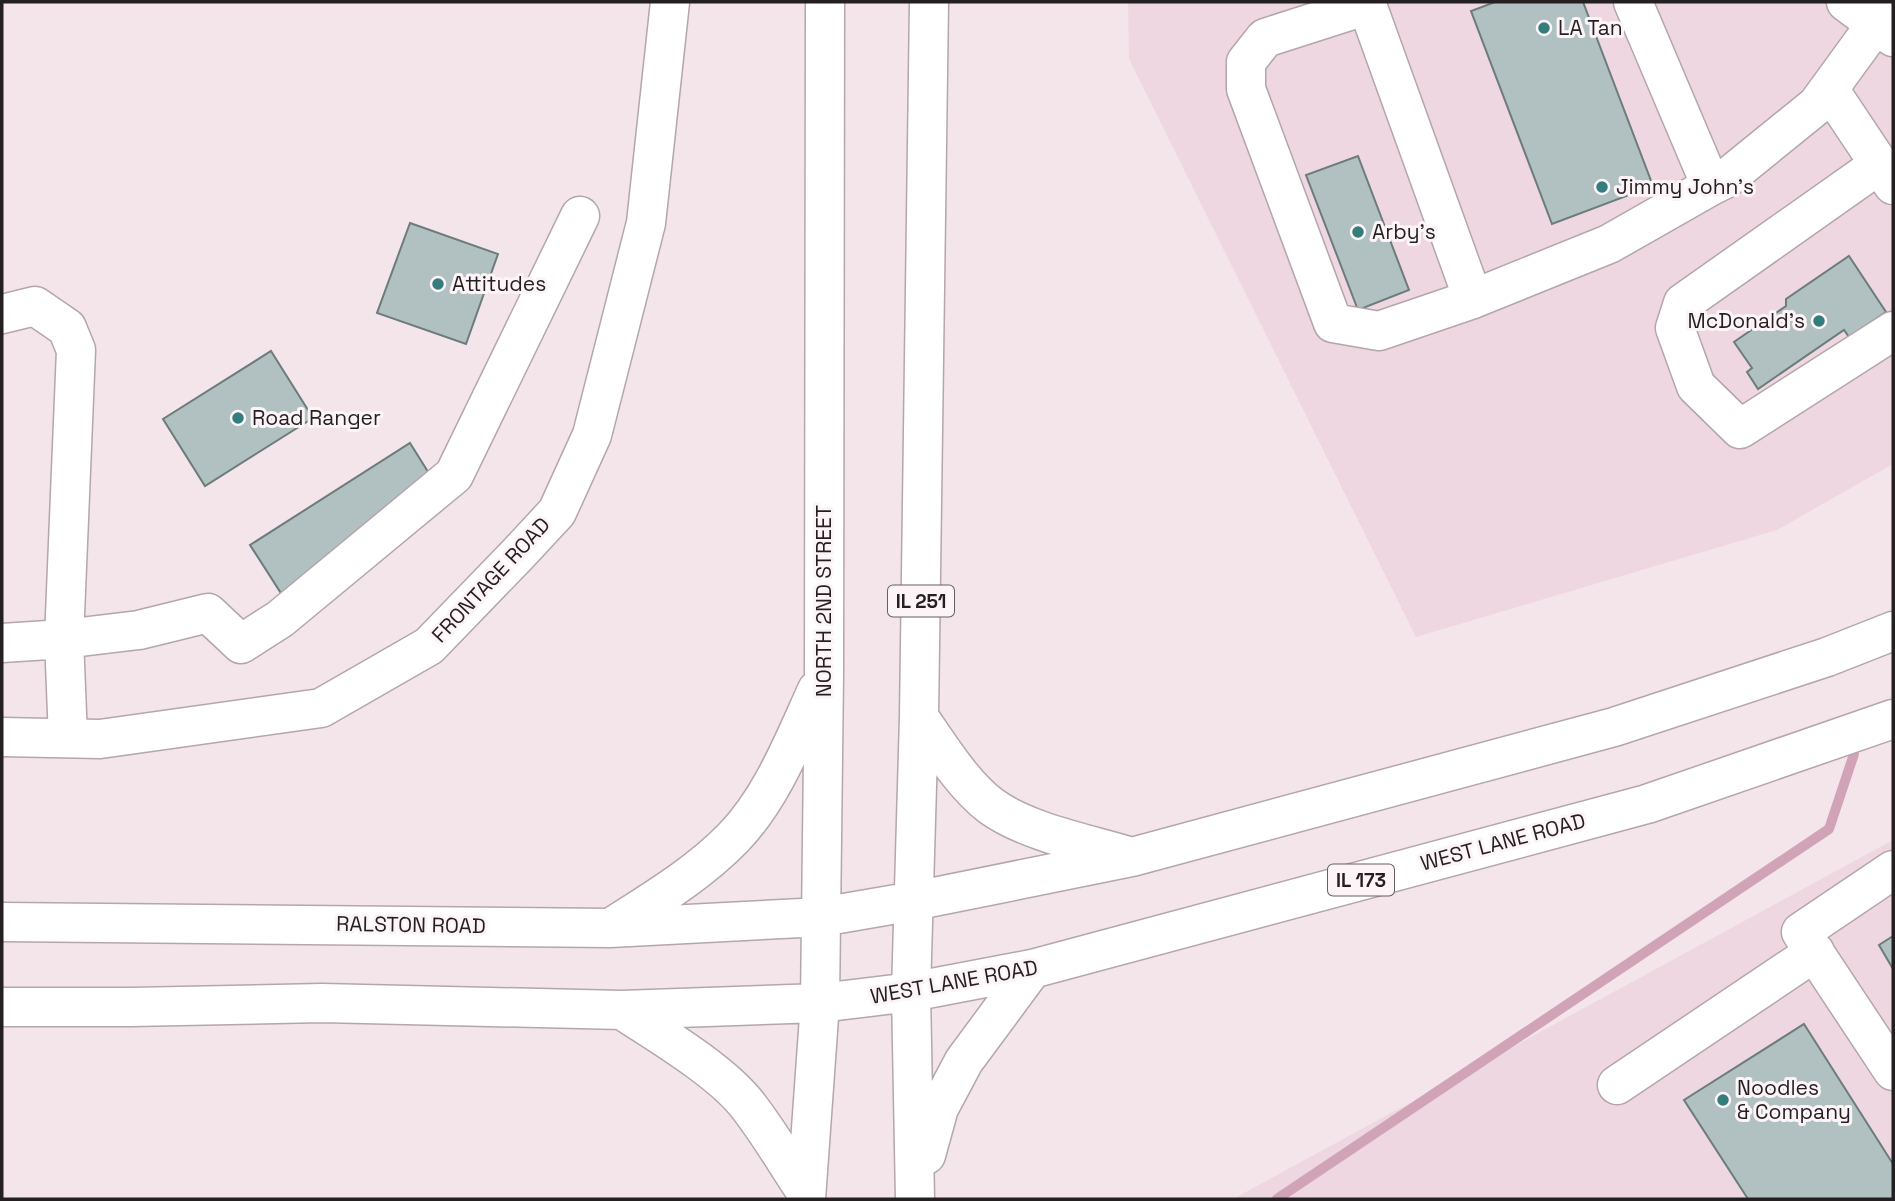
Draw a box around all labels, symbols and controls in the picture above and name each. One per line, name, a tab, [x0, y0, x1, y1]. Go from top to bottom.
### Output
place label: LA Tan	[1558, 14, 1623, 41]
marker: LA Tan	[1536, 20, 1552, 36]
place label: Jimmy John's	[1616, 173, 1754, 200]
marker: Jimmy John's	[1594, 179, 1610, 195]
place label: Arby's	[1372, 218, 1436, 245]
marker: Arby's	[1350, 224, 1366, 240]
place label: Attitudes	[452, 270, 546, 297]
marker: Attitudes	[430, 276, 446, 292]
place label: McDonald's	[1687, 307, 1805, 334]
marker: McDonald's	[1811, 313, 1827, 329]
place label: Road Ranger	[252, 404, 381, 431]
marker: Road Ranger	[230, 410, 246, 426]
street label: NORTH 2ND STREET	[810, 505, 837, 697]
street label: FRONTAGE ROAD	[426, 511, 556, 648]
road number: IL 251	[888, 586, 954, 616]
street label: WEST LANE ROAD	[1417, 807, 1588, 877]
road number: IL 173	[1328, 864, 1394, 895]
street label: RALSTON ROAD	[336, 910, 486, 939]
street label: WEST LANE ROAD	[868, 953, 1040, 1010]
place label: Noodles & Company	[1737, 1074, 1851, 1125]
marker: Noodles & Company	[1715, 1092, 1731, 1108]

